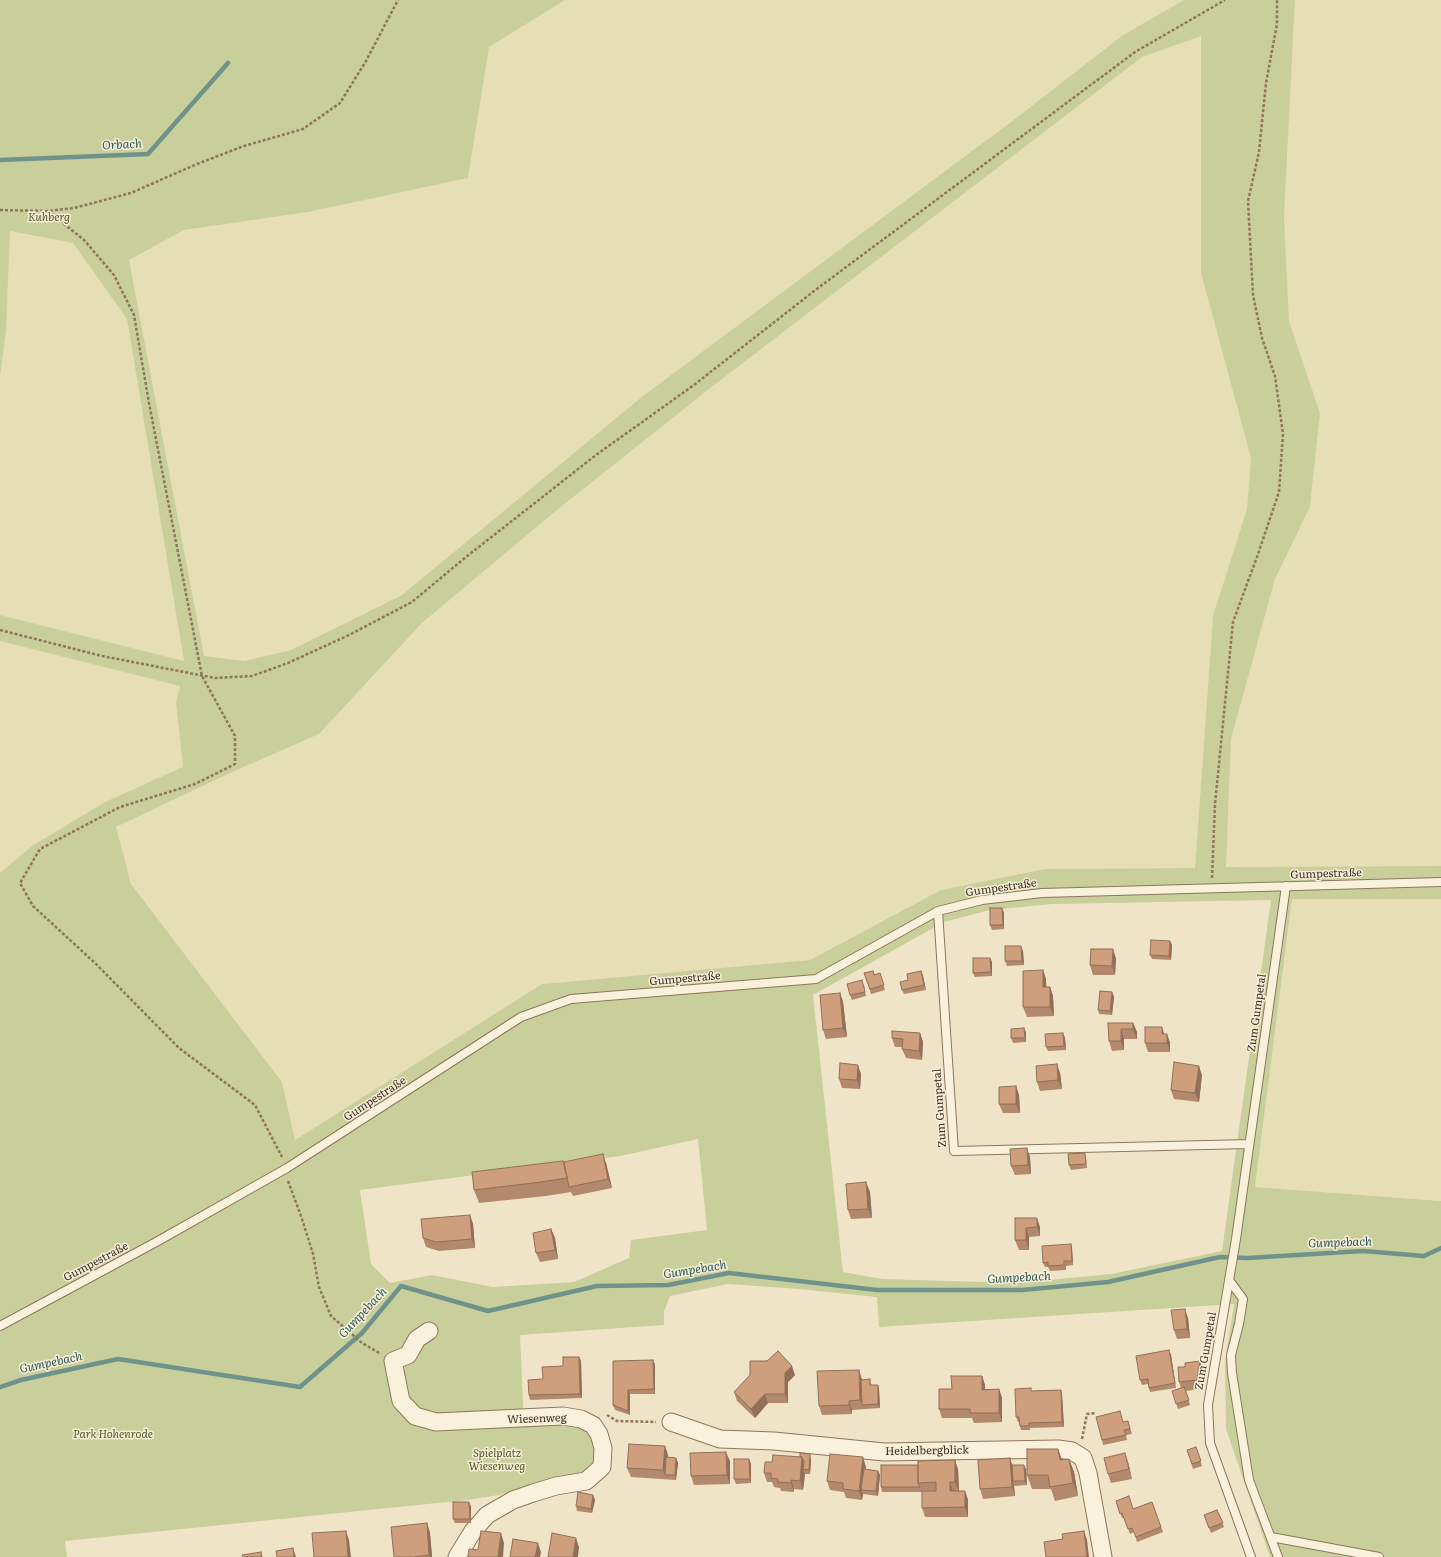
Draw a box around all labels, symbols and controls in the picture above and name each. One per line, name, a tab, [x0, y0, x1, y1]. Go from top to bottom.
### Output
water label: Orbach	[102, 137, 142, 153]
park label: Kuhberg	[28, 211, 70, 225]
street label: Gumpestraße	[1290, 866, 1362, 882]
street label: Gumpestraße	[965, 876, 1037, 900]
street label: Gumpestraße	[649, 969, 721, 989]
street label: Zum Gumpetal	[1245, 973, 1269, 1053]
street label: Zum Gumpetal	[931, 1068, 949, 1148]
street label: Gumpestraße	[341, 1074, 409, 1124]
water label: Gumpebach	[1308, 1235, 1372, 1251]
street label: Gumpestraße	[61, 1239, 131, 1285]
water label: Gumpebach	[662, 1258, 728, 1282]
water label: Gumpebach	[987, 1269, 1051, 1287]
water label: Gumpebach	[336, 1285, 390, 1341]
street label: Zum Gumpetal	[1193, 1311, 1219, 1391]
water label: Gumpebach	[18, 1349, 84, 1377]
street label: Wiesenweg	[507, 1411, 567, 1427]
park label: Park Hohenrode	[73, 1428, 153, 1442]
street label: Heidelbergblick	[885, 1444, 969, 1458]
park label: Spielplatz Wiesenweg	[469, 1447, 525, 1473]

